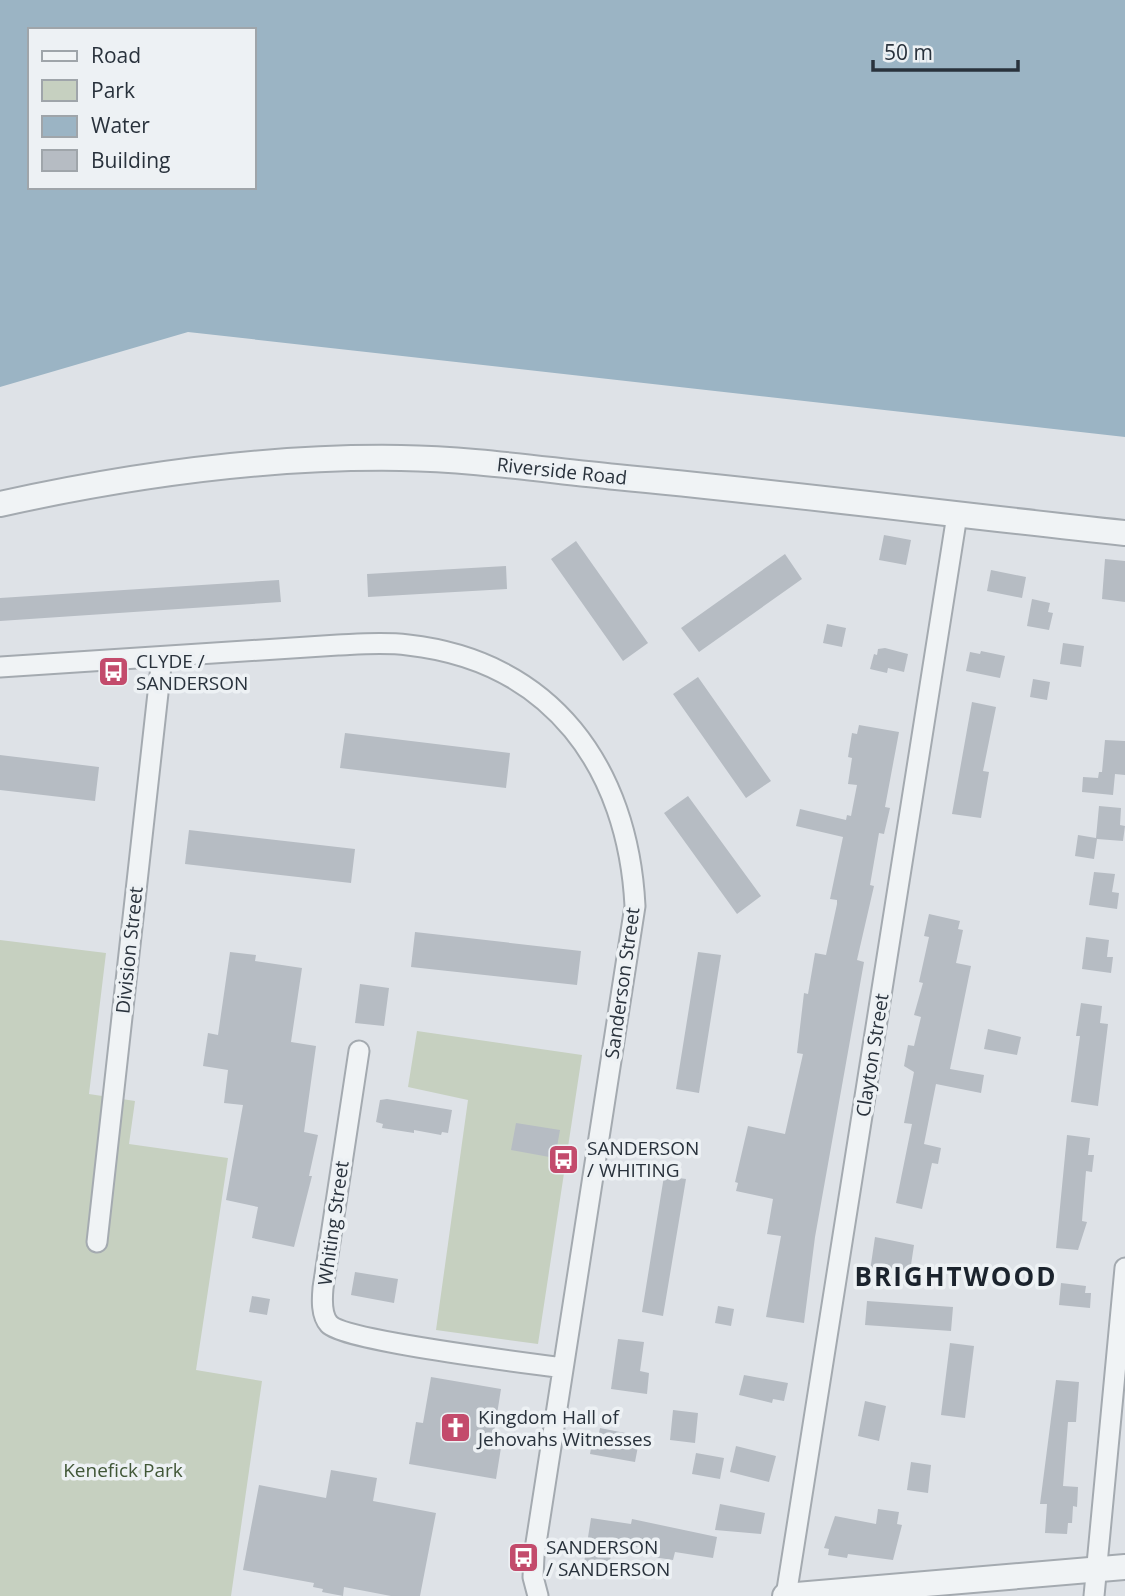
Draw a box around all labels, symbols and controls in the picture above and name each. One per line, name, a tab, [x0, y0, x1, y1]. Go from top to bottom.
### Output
legend	[28, 28, 256, 189]
scale bar	[873, 28, 1018, 72]
text: 50 m	[884, 38, 933, 66]
text: Road	[91, 41, 141, 69]
text: Park	[91, 76, 135, 104]
text: Water	[91, 111, 150, 139]
text: Building	[91, 146, 170, 174]
street label: Riverside Road	[496, 451, 628, 491]
place label: CLYDE / SANDERSON	[136, 648, 248, 696]
bus stop icon: CLYDE / SANDERSON	[96, 655, 130, 689]
street label: Division Street	[109, 885, 149, 1015]
street label: Sanderson Street	[598, 905, 646, 1060]
street label: Clayton Street	[849, 991, 895, 1119]
place label: SANDERSON / WHITING	[587, 1135, 699, 1183]
bus stop icon: SANDERSON / WHITING	[547, 1142, 581, 1176]
street label: Whiting Street	[311, 1159, 355, 1287]
district label: BRIGHTWOOD	[855, 1258, 1057, 1294]
place label: Kingdom Hall of Jehovahs Witnesses	[476, 1404, 652, 1452]
church icon: Kingdom Hall of Jehovahs Witnesses	[438, 1411, 472, 1445]
park label: Kenefick Park	[63, 1457, 183, 1483]
place label: SANDERSON / SANDERSON	[546, 1534, 670, 1582]
bus stop icon: SANDERSON / SANDERSON	[506, 1541, 540, 1575]

